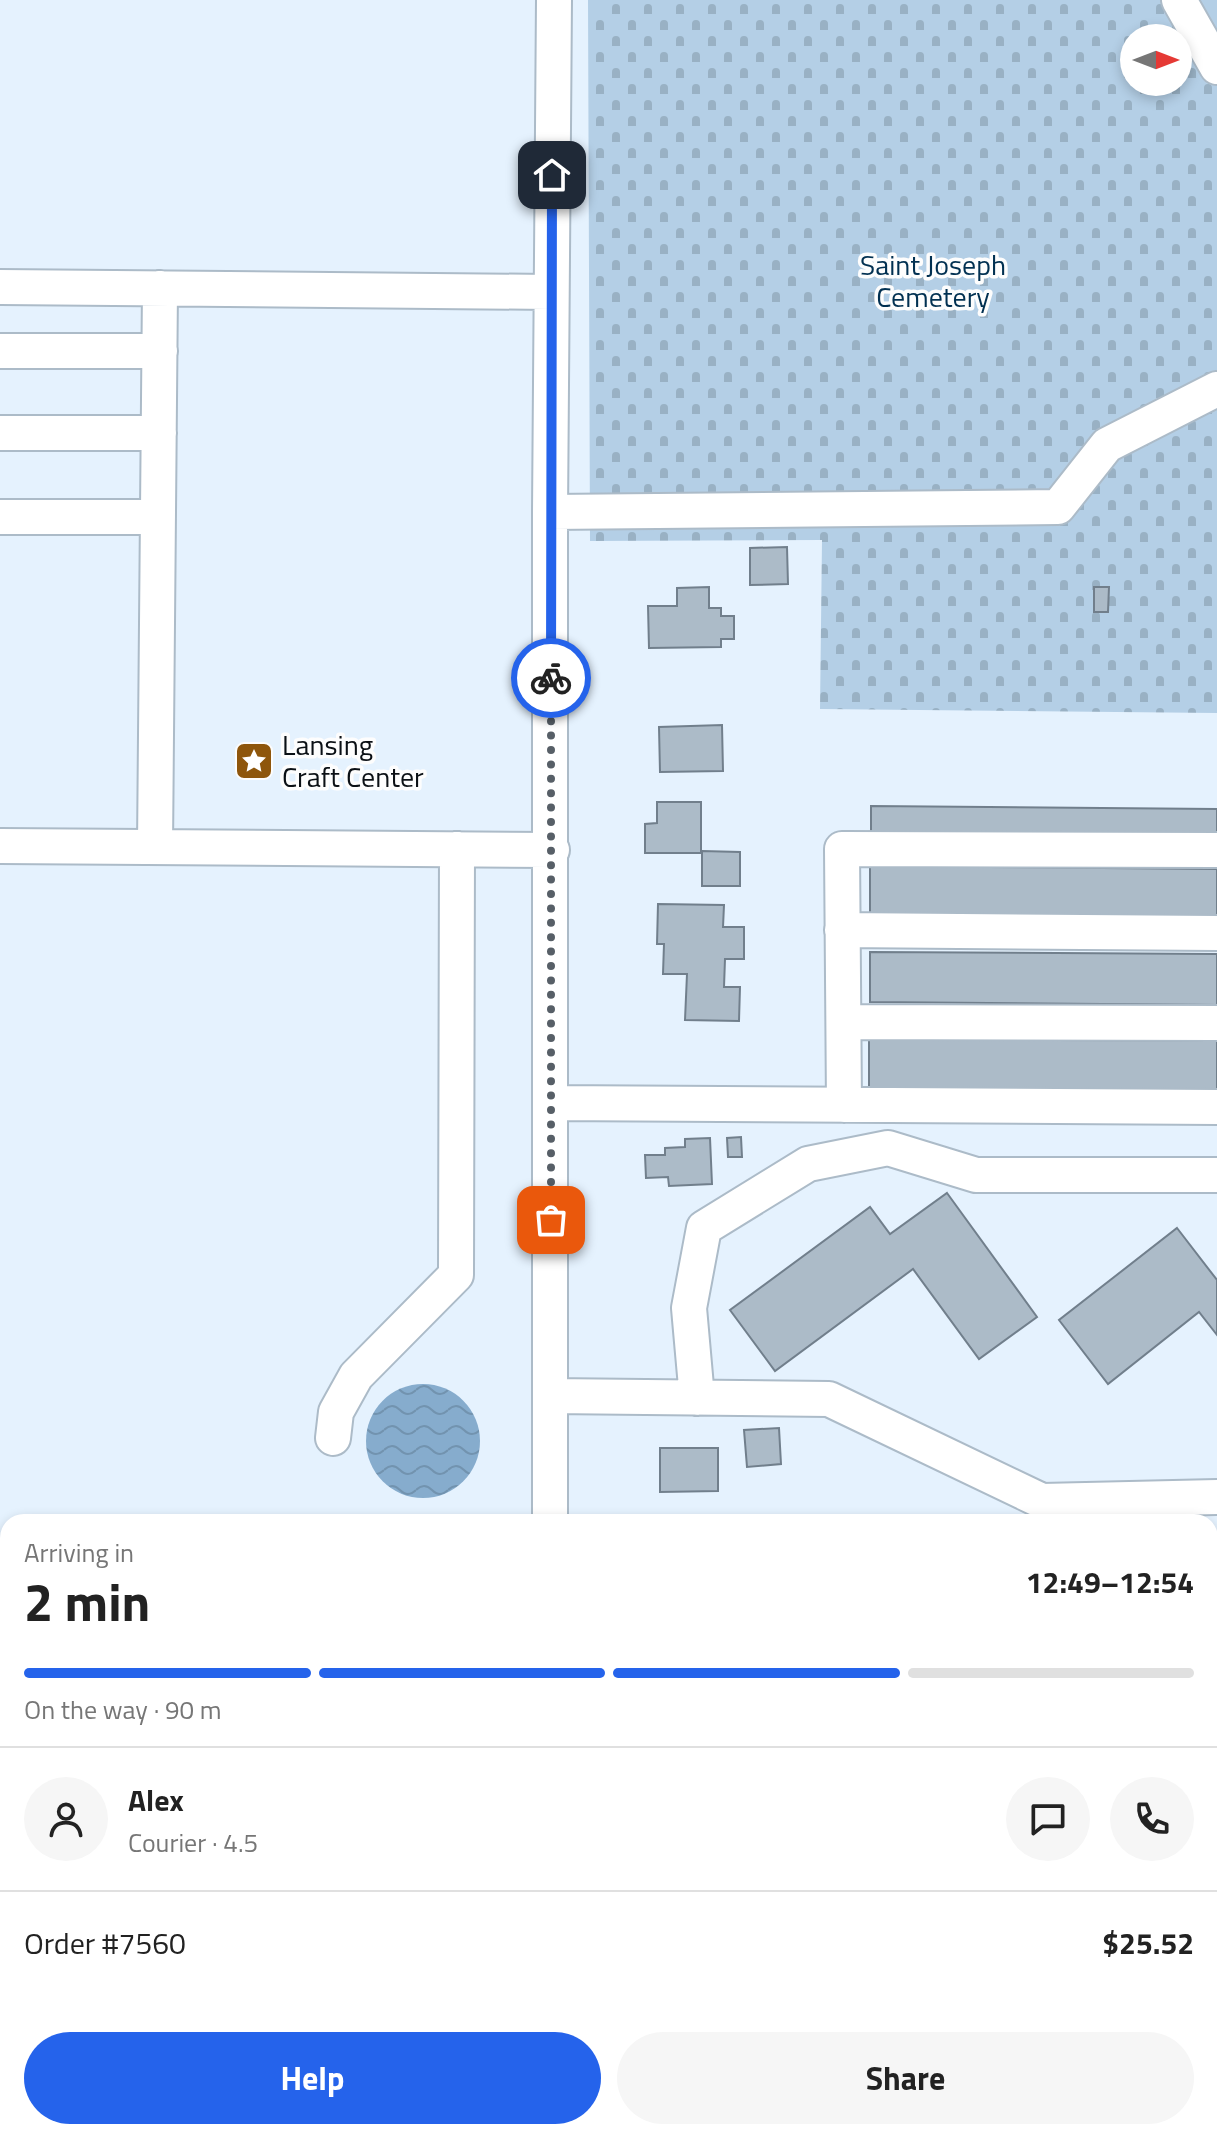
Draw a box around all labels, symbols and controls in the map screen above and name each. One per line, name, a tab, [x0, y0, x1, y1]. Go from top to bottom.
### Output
north arrow	[1120, 24, 1192, 96]
map controls	[1120, 24, 1192, 96]
pin	[518, 141, 586, 209]
icon: home	[530, 153, 574, 197]
park label: Saint Joseph Cemetery	[860, 243, 1006, 318]
courier	[511, 638, 591, 718]
icon: bike	[529, 656, 573, 700]
place label: Lansing Craft Center	[282, 723, 424, 798]
place icon: Lansing Craft Center	[233, 740, 275, 782]
pin	[517, 1186, 585, 1254]
icon: bag	[529, 1198, 573, 1242]
text: Arriving in	[24, 1533, 134, 1572]
text: 12:49–12:54	[1026, 1559, 1194, 1605]
text: 2 min	[24, 1562, 150, 1641]
text: On the way · 90 m	[24, 1690, 222, 1729]
button: person	[24, 1777, 108, 1861]
text: Alex	[128, 1777, 184, 1823]
button: chat	[1006, 1777, 1090, 1861]
button: phone	[1110, 1777, 1194, 1861]
text: Courier · 4.5	[128, 1823, 258, 1862]
text: Order #7560	[24, 1920, 186, 1966]
text: $25.52	[1102, 1920, 1194, 1966]
button: Help	[24, 2032, 601, 2124]
button: Share	[617, 2032, 1194, 2124]

